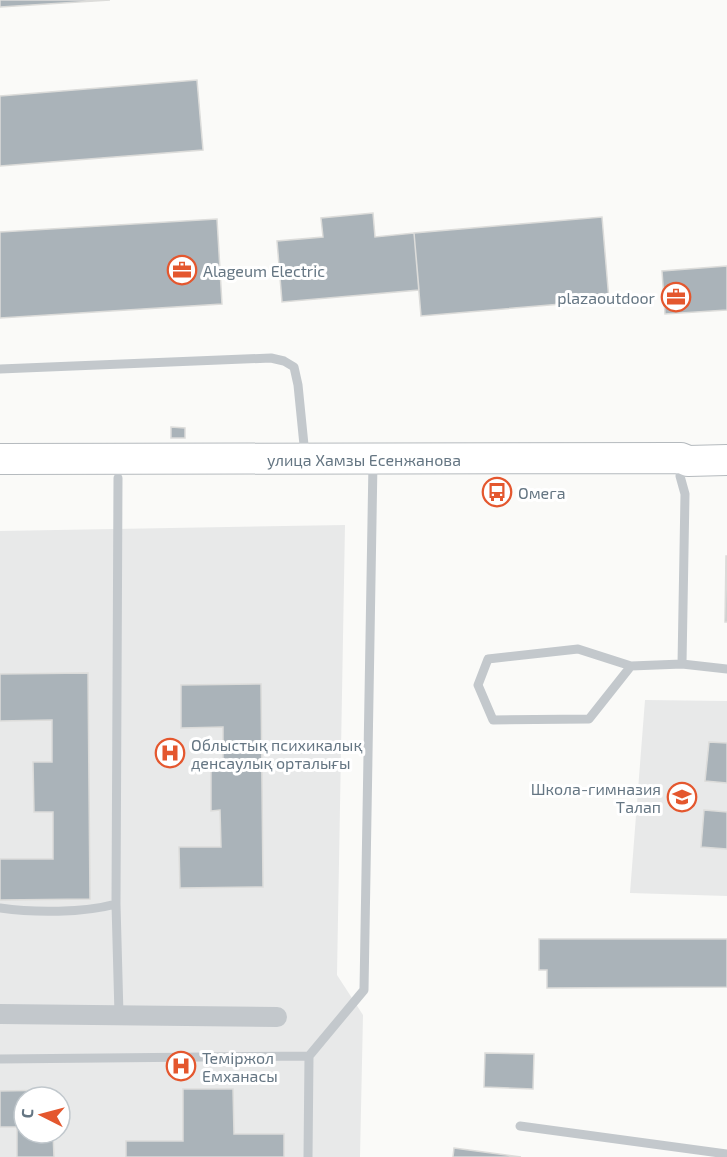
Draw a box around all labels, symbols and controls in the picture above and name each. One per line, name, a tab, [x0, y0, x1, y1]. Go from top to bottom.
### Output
office icon: Alageum Electric	[166, 254, 198, 286]
place label: Alageum Electric	[203, 261, 325, 280]
office icon: plazaoutdoor	[660, 281, 692, 313]
place label: plazaoutdoor	[557, 288, 656, 307]
street label: улица Хамзы Есенжанова	[267, 450, 461, 470]
bus stop icon: Омега	[481, 476, 513, 508]
place label: Омега	[518, 483, 565, 502]
place label: Облыстық психикалық денсаулық орталығы	[191, 735, 362, 773]
hospital icon: Облыстық психикалық денсаулық орталығы	[154, 737, 186, 769]
place label: Школа-гимназия Талап	[531, 779, 661, 816]
school or university icon: Школа-гимназия Талап	[666, 781, 698, 813]
place label: Теміржол Емханасы	[202, 1048, 278, 1085]
hospital icon: Теміржол Емханасы	[165, 1050, 197, 1082]
north arrow	[12, 1085, 72, 1145]
text: С	[17, 1108, 37, 1119]

